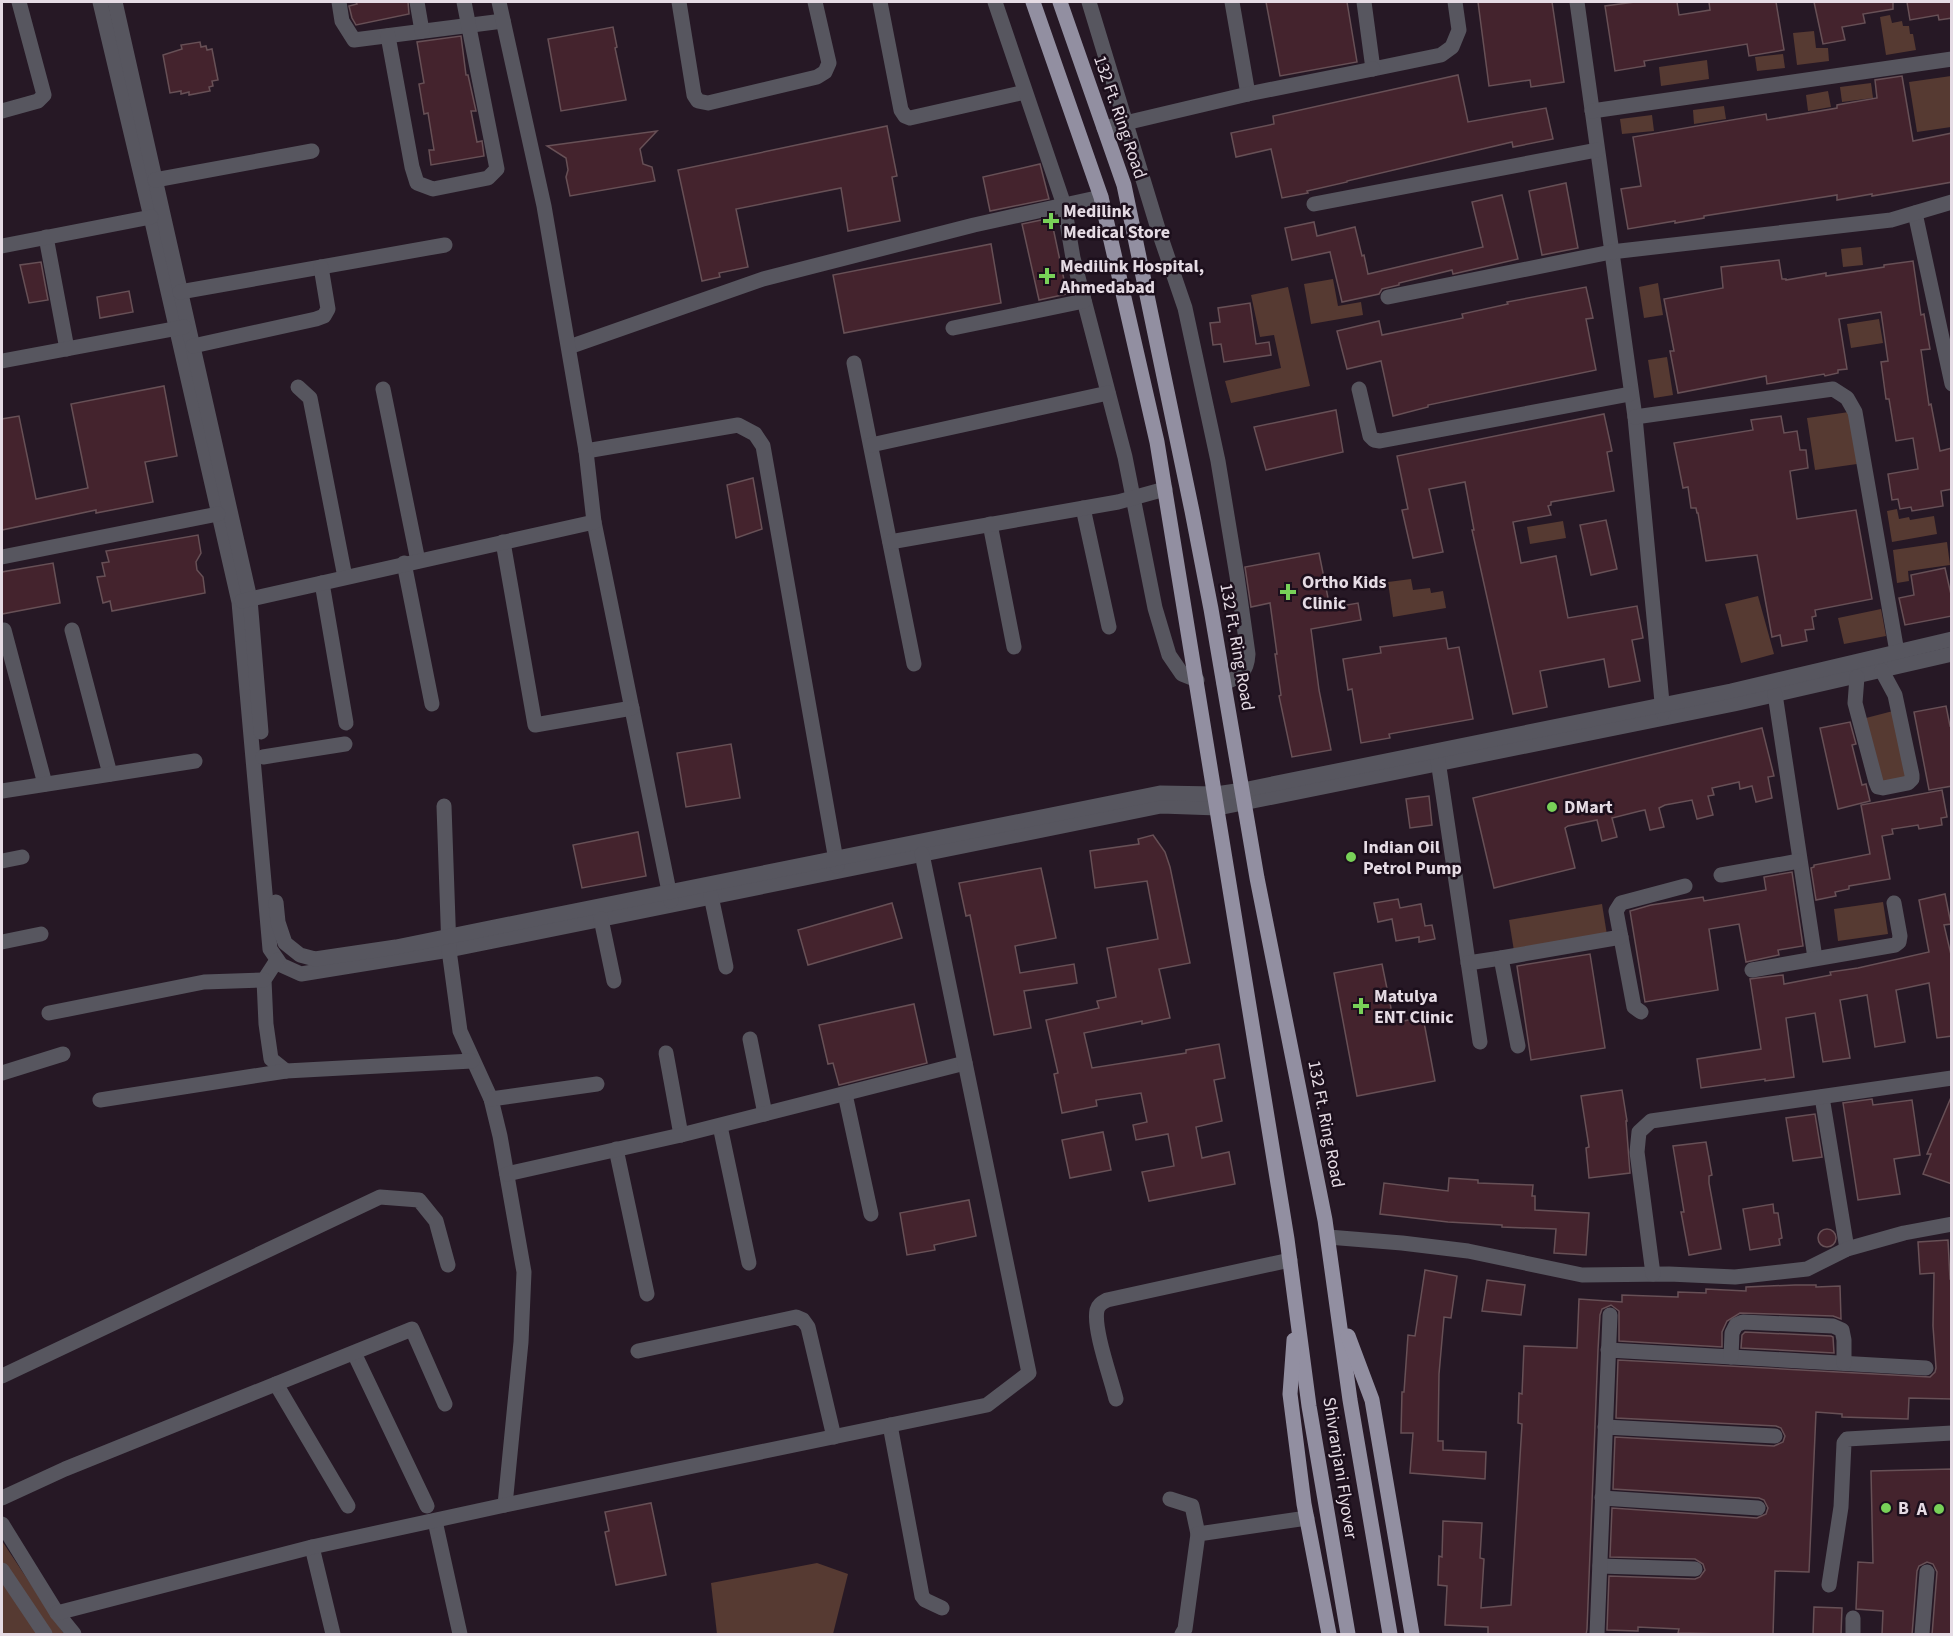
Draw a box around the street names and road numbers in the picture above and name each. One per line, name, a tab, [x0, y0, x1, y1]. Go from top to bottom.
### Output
street label: 132 Ft. Ring Road	[1087, 52, 1153, 182]
street label: 132 Ft. Ring Road	[1213, 581, 1261, 713]
street label: 132 Ft. Ring Road	[1301, 1058, 1351, 1190]
street label: Shivranjani Flyover	[1316, 1395, 1364, 1542]

